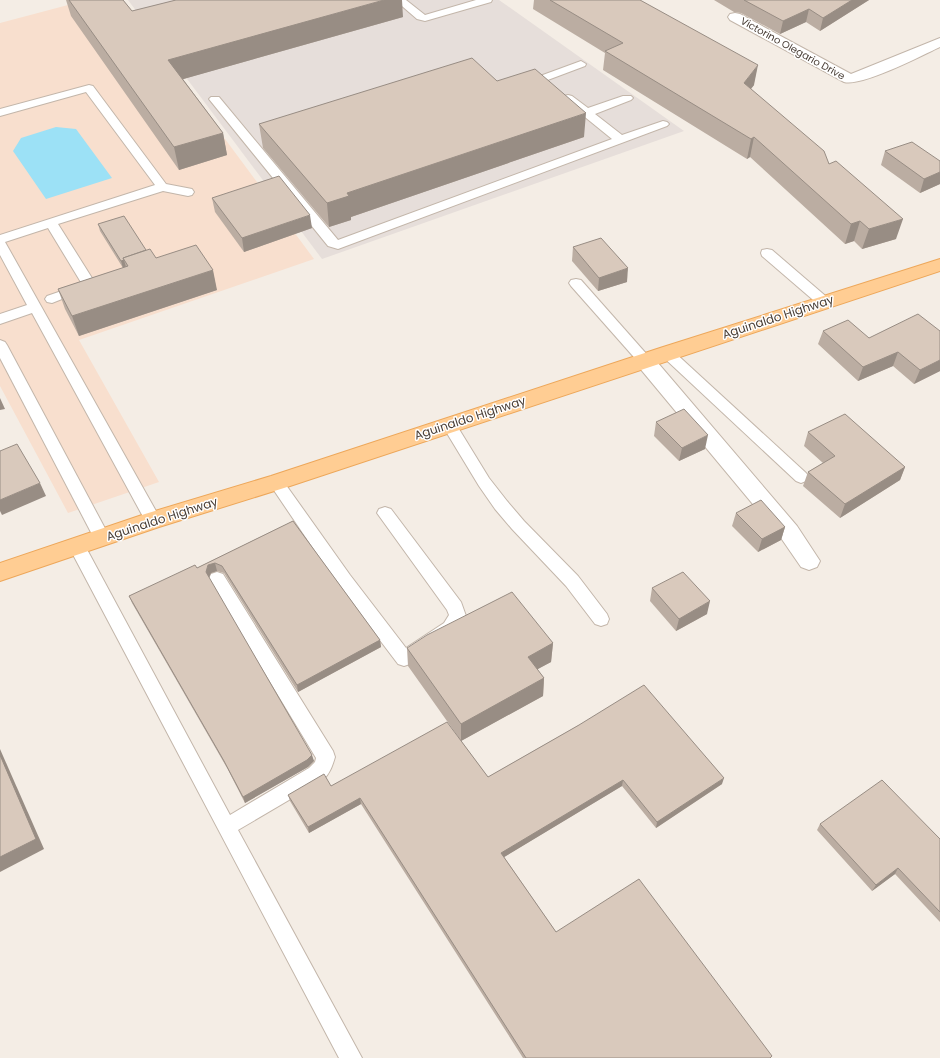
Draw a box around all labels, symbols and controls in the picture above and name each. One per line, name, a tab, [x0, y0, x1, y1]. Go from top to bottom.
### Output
street label: Victorino Olegario Drive	[738, 13, 848, 83]
street label: Aguinaldo Highway	[720, 290, 836, 343]
street label: Aguinaldo Highway	[412, 391, 528, 444]
street label: Aguinaldo Highway	[104, 492, 220, 545]

